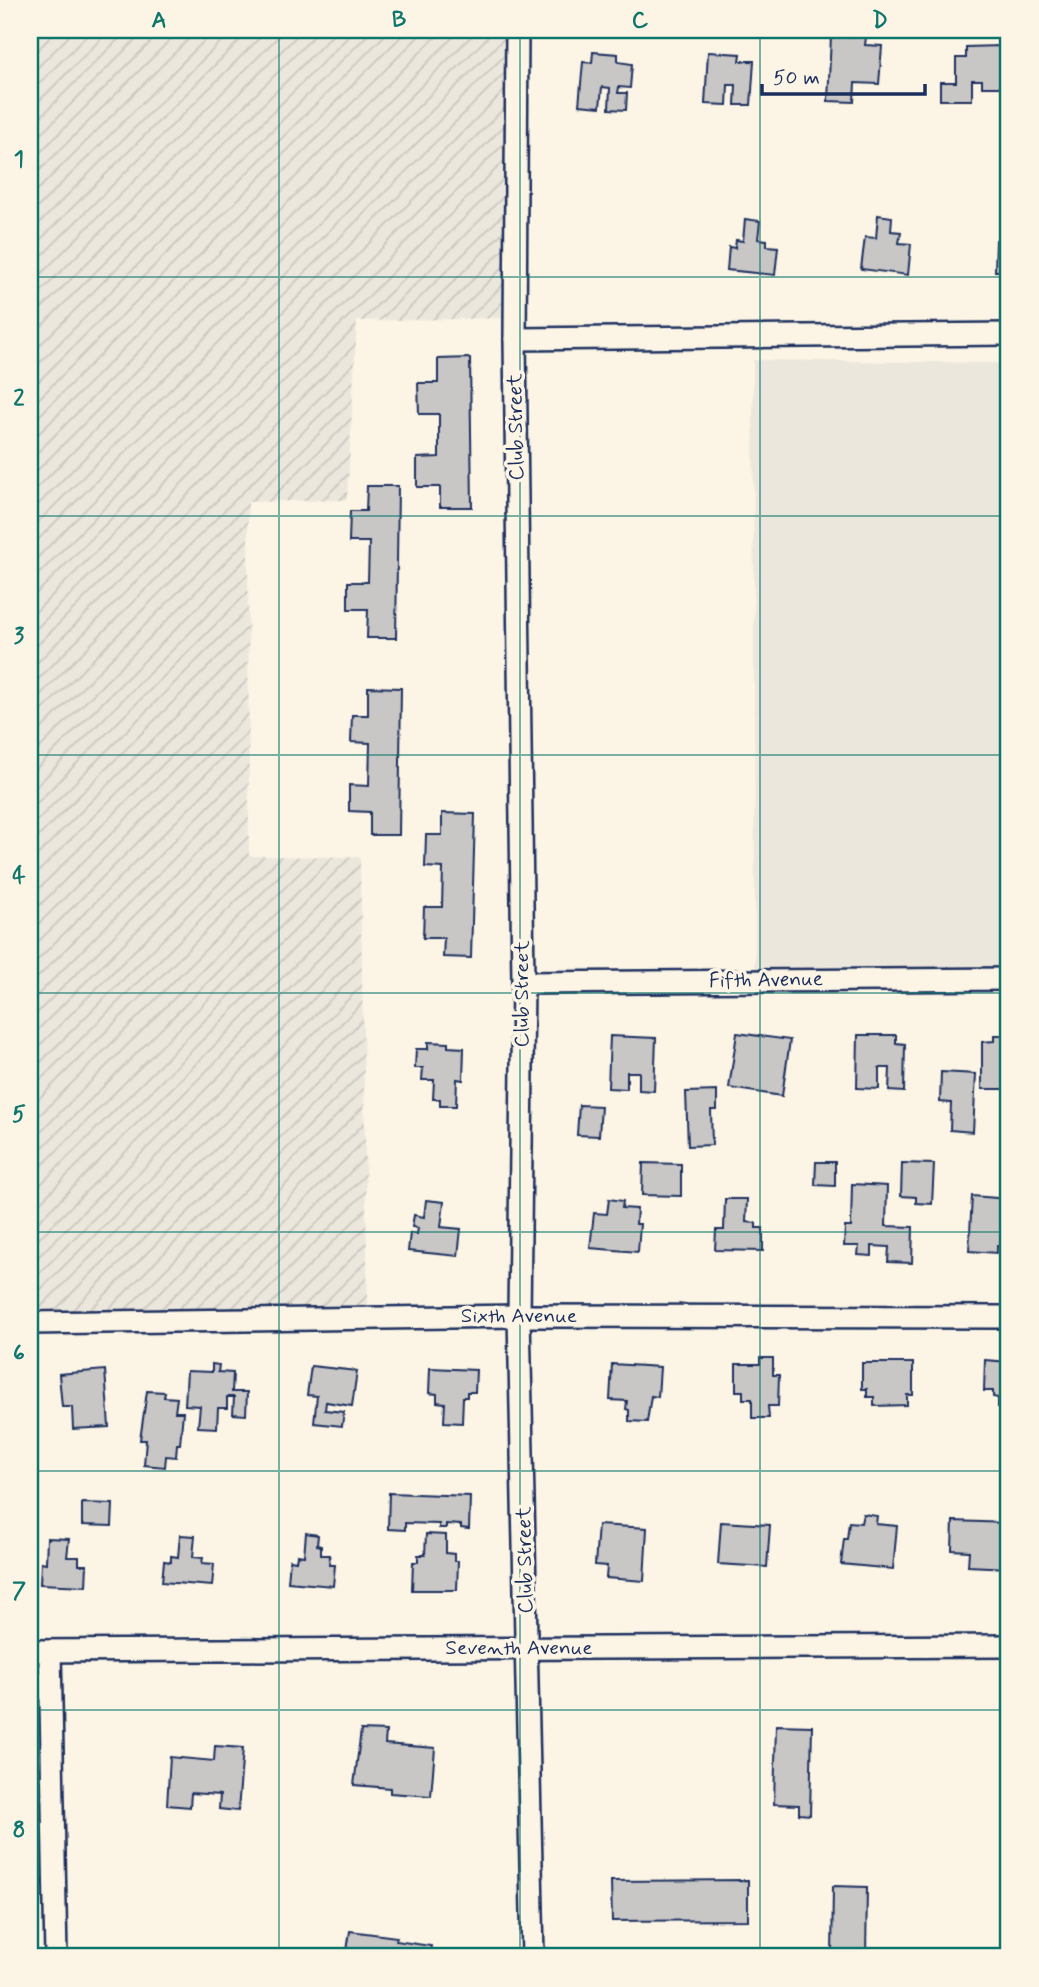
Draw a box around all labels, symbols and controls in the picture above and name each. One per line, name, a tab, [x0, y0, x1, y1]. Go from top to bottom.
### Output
text: A	[151, 6, 167, 36]
text: B	[392, 6, 407, 36]
text: C	[632, 6, 649, 36]
text: D	[872, 6, 888, 36]
scale bar	[762, 52, 925, 96]
text: 50 m	[773, 64, 820, 92]
text: 1	[14, 145, 24, 175]
street label: Club Street	[501, 373, 531, 481]
text: 2	[13, 384, 25, 414]
text: 3	[14, 622, 25, 652]
text: 4	[12, 861, 26, 891]
street label: Club Street	[508, 940, 536, 1048]
street label: Fifth Avenue	[709, 965, 823, 995]
text: 5	[12, 1100, 26, 1130]
street label: Sixth Avenue	[461, 1302, 577, 1330]
text: 6	[13, 1339, 25, 1369]
street label: Club Street	[510, 1506, 540, 1614]
text: 7	[12, 1577, 26, 1607]
street label: Seventh Avenue	[445, 1634, 593, 1662]
text: 8	[13, 1816, 25, 1846]

